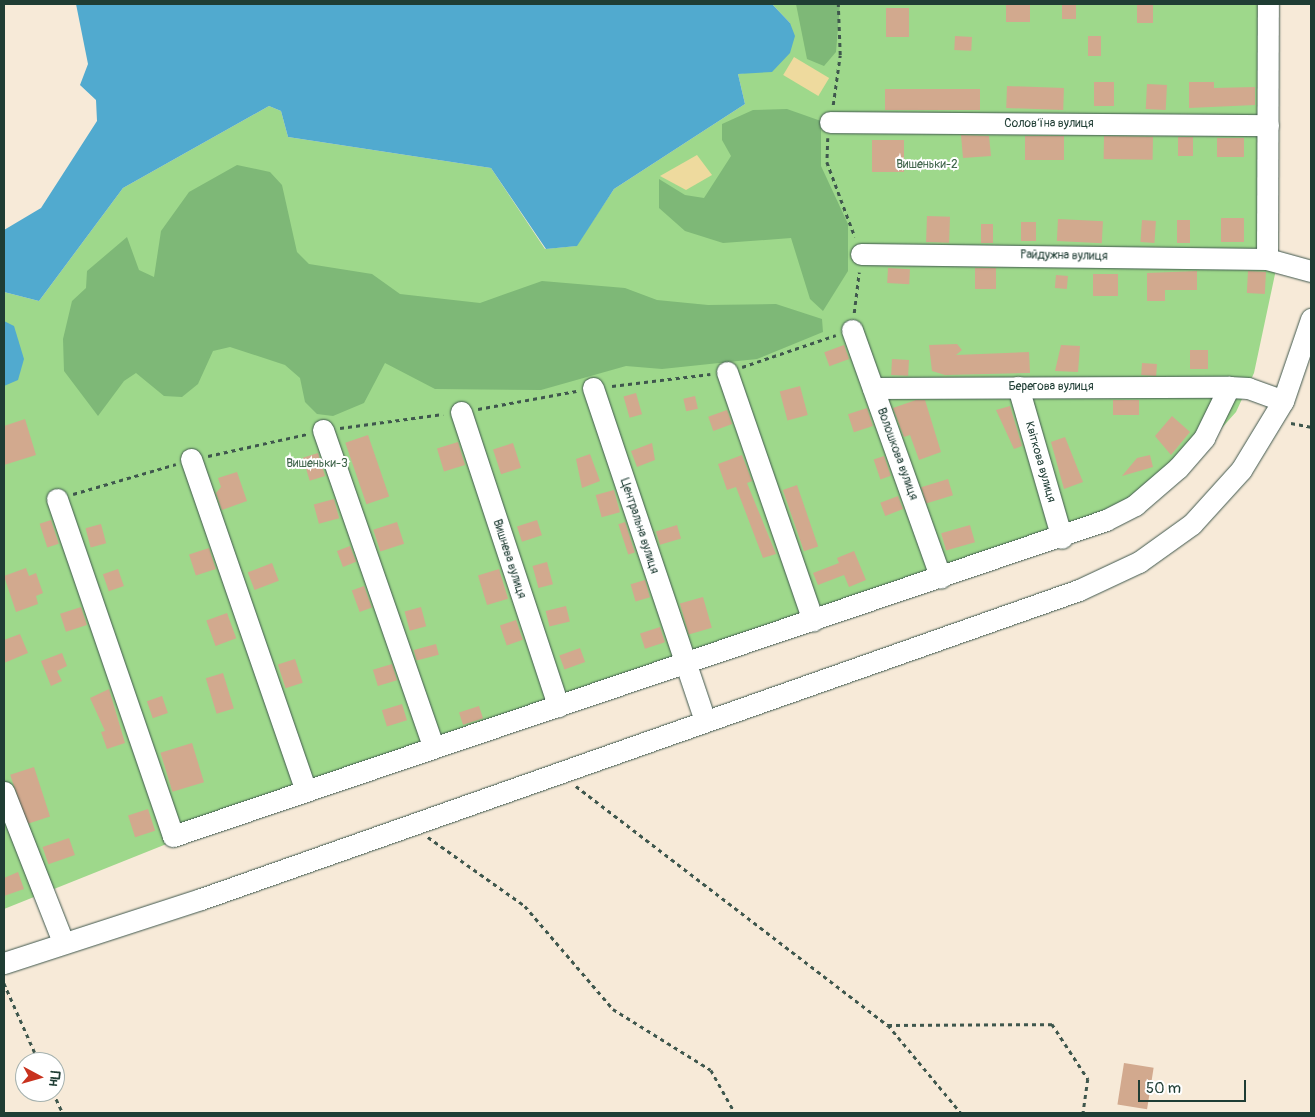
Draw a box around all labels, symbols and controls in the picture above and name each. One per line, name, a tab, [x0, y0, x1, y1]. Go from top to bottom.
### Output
street label: Соловʼїна вулиця	[1004, 117, 1094, 131]
park label: Вишеньки-2	[896, 158, 958, 172]
street label: Райдужна вулиця	[1020, 248, 1108, 264]
street label: Берегова вулиця	[1008, 380, 1094, 394]
street label: Волошкова вулиця	[874, 406, 920, 502]
street label: Квіткова вулиця	[1022, 420, 1058, 504]
park label: Вишеньки-3	[286, 457, 348, 471]
street label: Центральна вулиця	[617, 476, 661, 576]
street label: Вишнева вулиця	[489, 518, 529, 600]
north arrow	[15, 1052, 65, 1102]
text: Пн	[45, 1070, 64, 1087]
scale bar	[1140, 1070, 1248, 1102]
text: 50 m	[1146, 1079, 1181, 1098]

